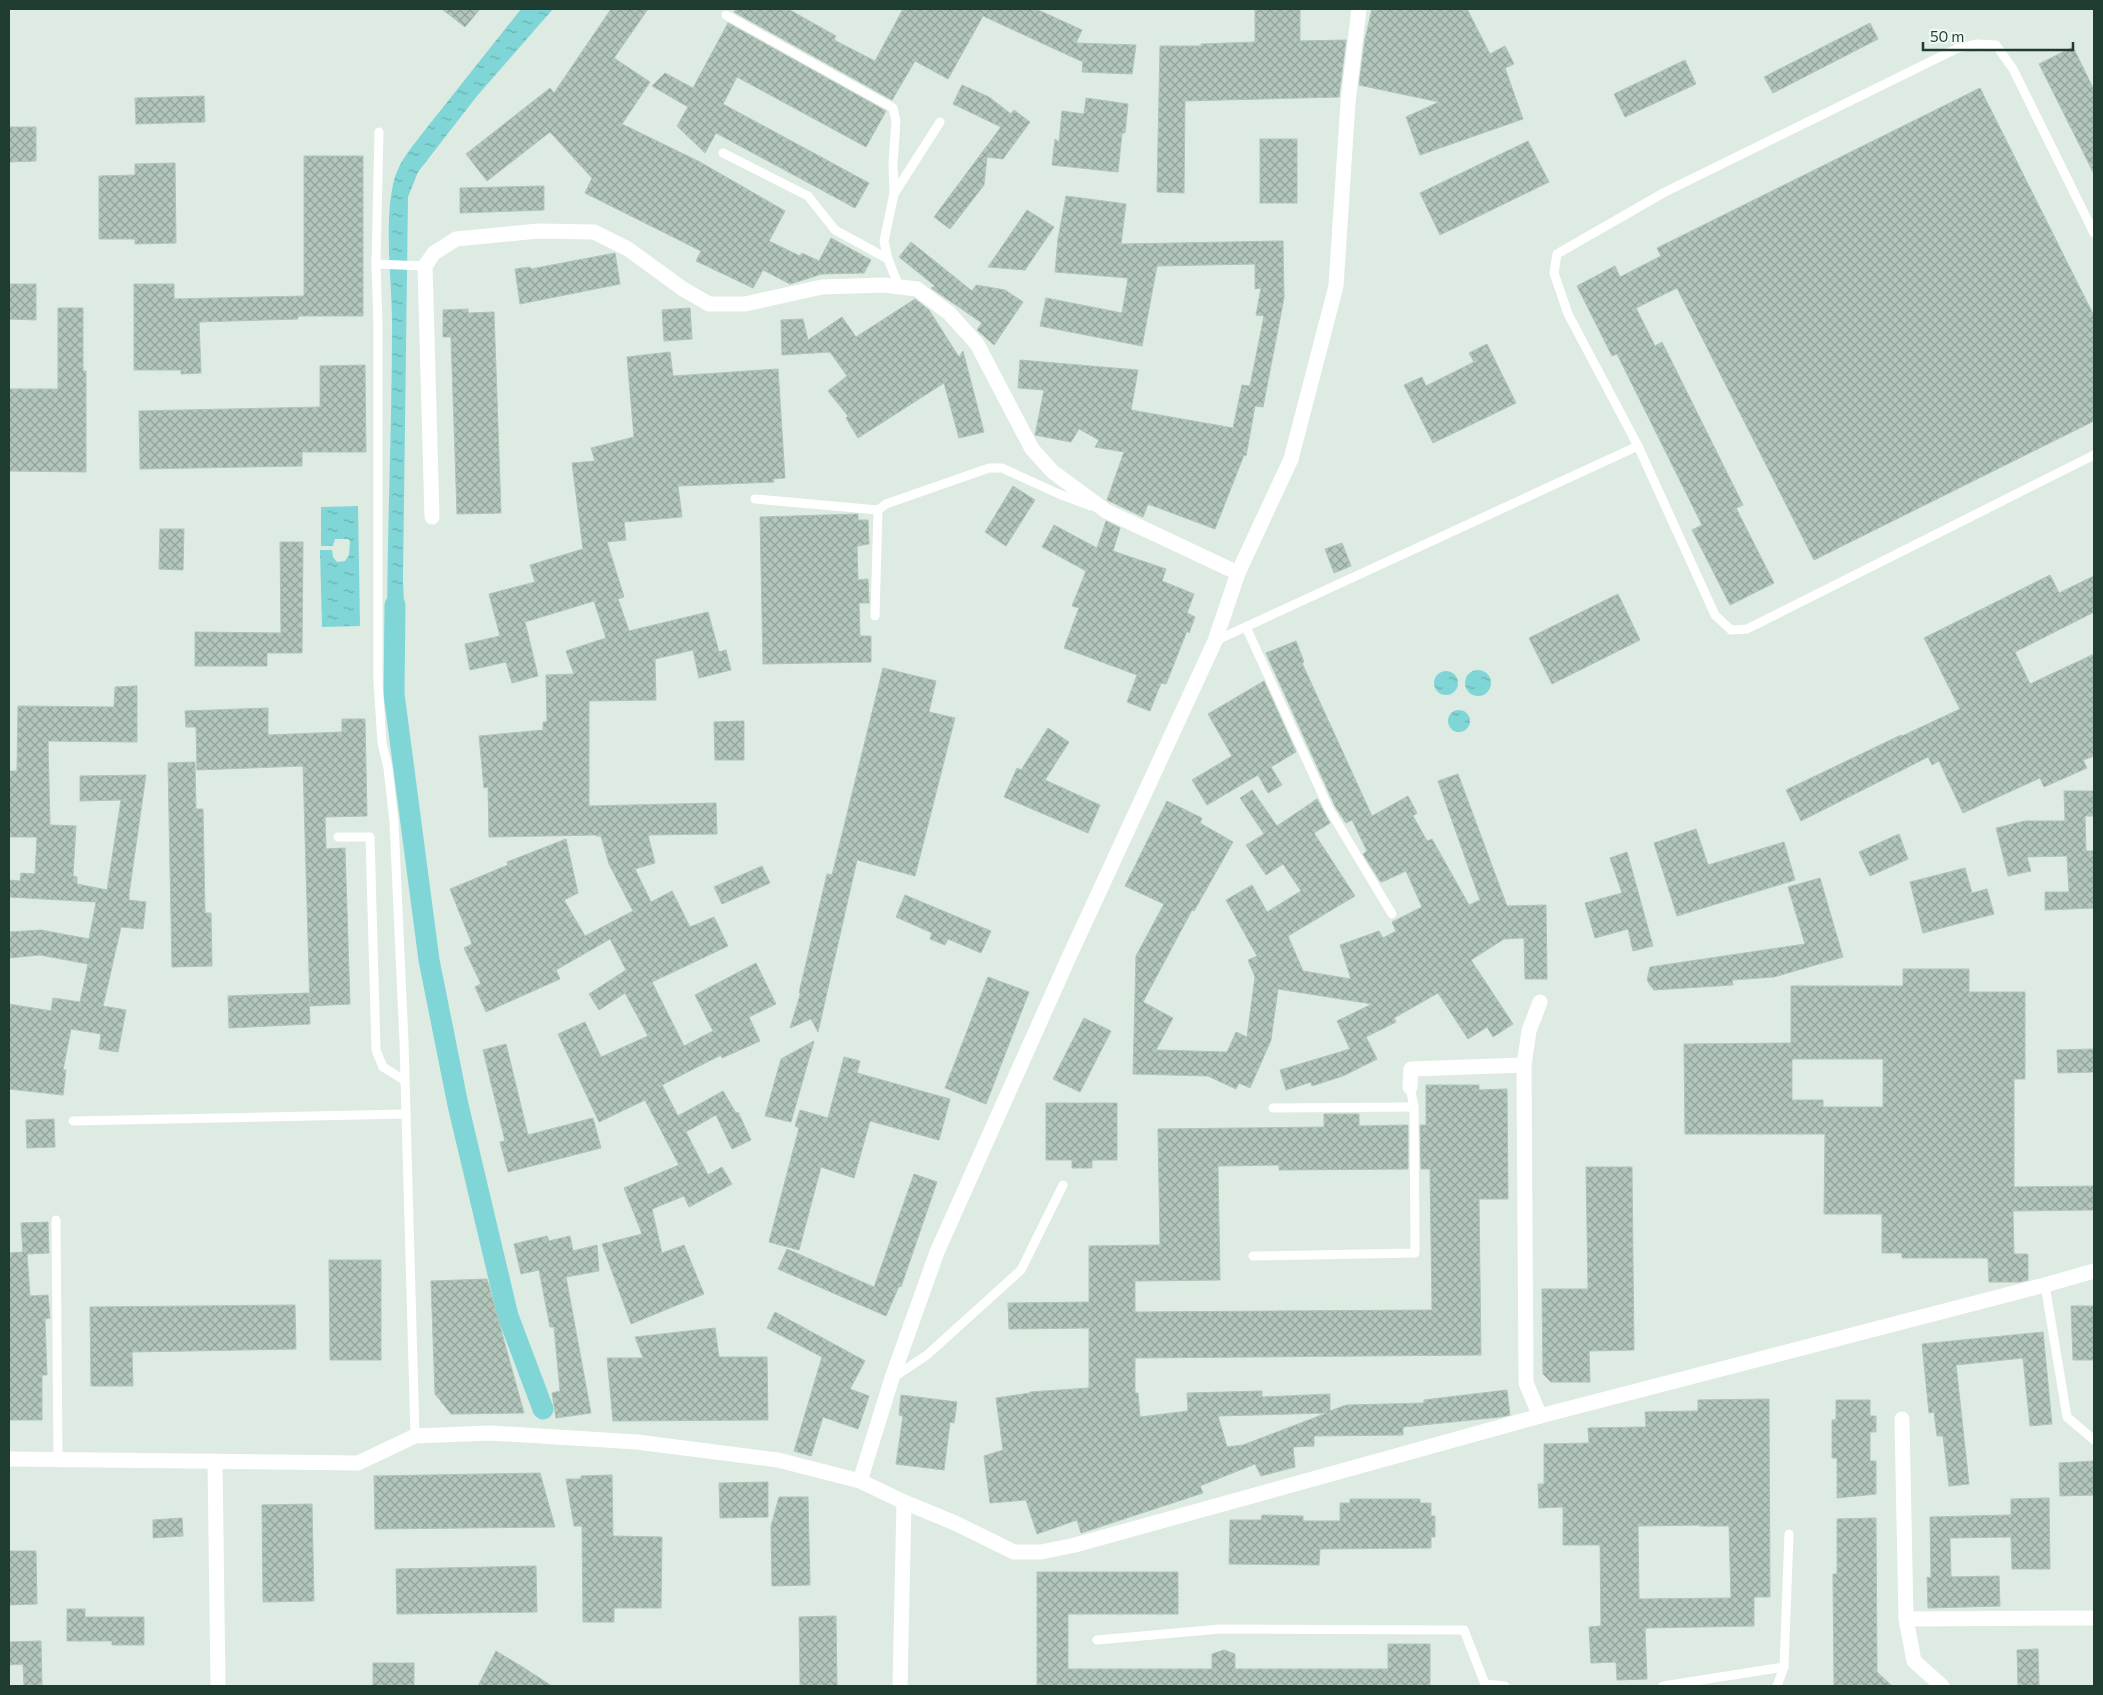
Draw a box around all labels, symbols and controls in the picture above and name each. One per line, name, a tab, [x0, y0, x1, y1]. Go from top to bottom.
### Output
scale bar	[1923, 20, 2073, 52]
text: 50 m	[1930, 27, 1964, 45]

